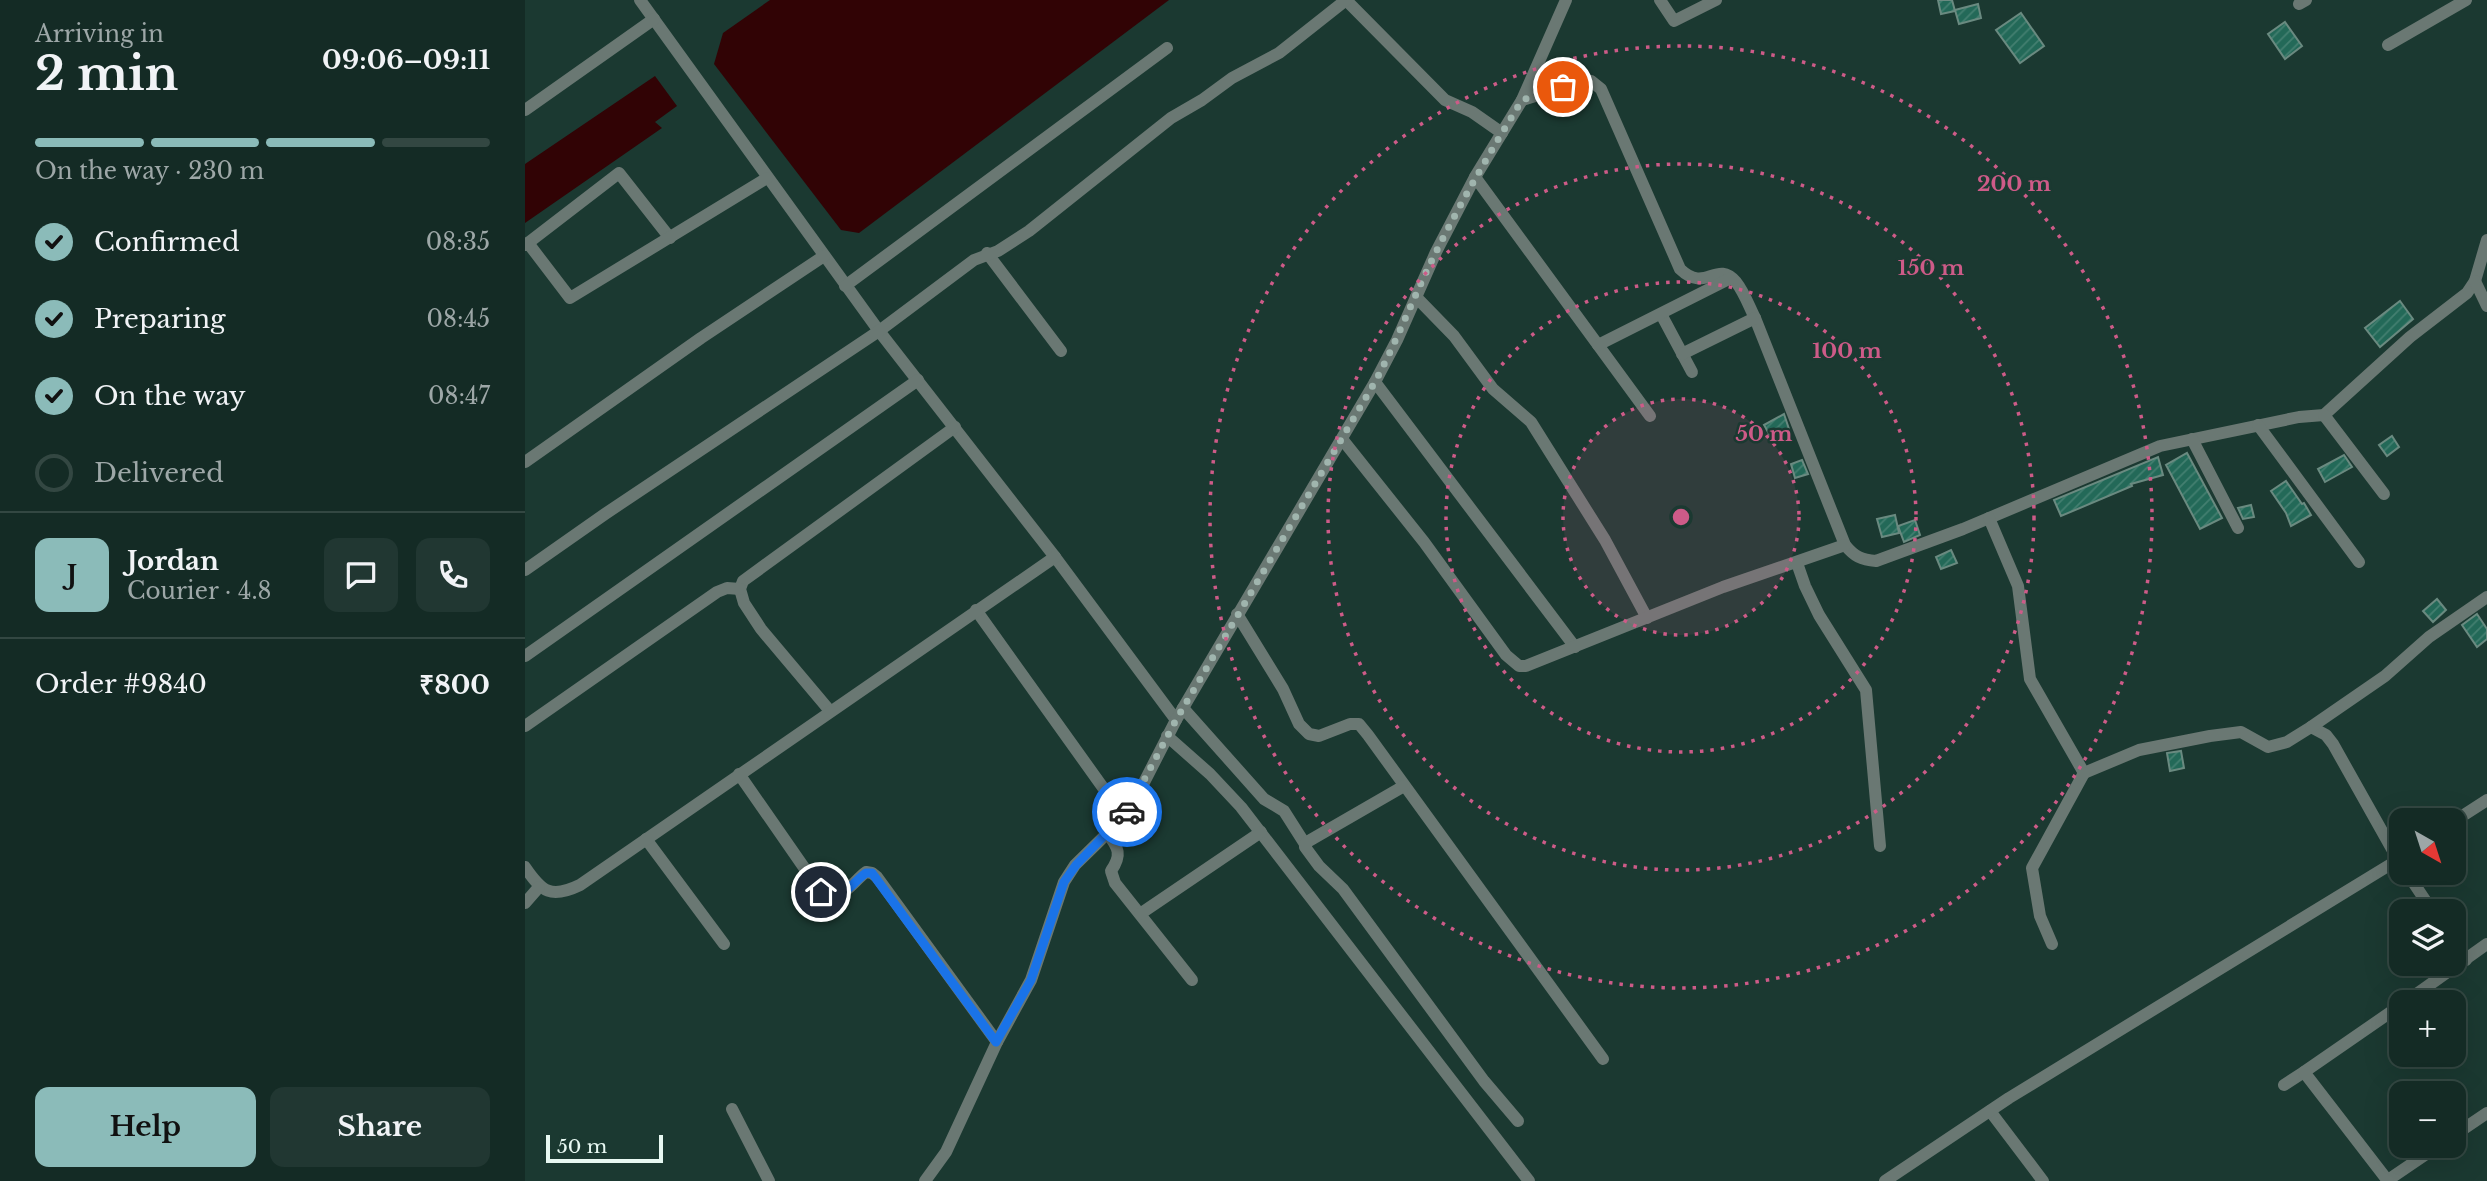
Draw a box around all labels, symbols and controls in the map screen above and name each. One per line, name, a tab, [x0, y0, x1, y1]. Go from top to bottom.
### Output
text: Arriving in	[35, 20, 164, 48]
text: 09:06–09:11	[322, 44, 490, 76]
text: 2 min	[35, 45, 178, 102]
pin	[1533, 57, 1593, 117]
icon: bag	[1544, 68, 1582, 106]
text: On the way · 230 m	[35, 157, 264, 185]
text: 200 m	[1977, 171, 2051, 197]
icon: check	[35, 223, 73, 261]
text: Confirmed	[94, 226, 239, 258]
text: 08:35	[426, 228, 490, 256]
text: 150 m	[1898, 255, 1964, 281]
icon: check	[35, 300, 73, 338]
text: Preparing	[94, 303, 226, 335]
text: 08:45	[427, 305, 490, 333]
text: 100 m	[1812, 338, 1882, 364]
icon: check	[35, 377, 73, 415]
text: On the way	[94, 380, 246, 412]
text: 08:47	[428, 382, 490, 410]
text: 50 m	[1735, 421, 1793, 447]
text: Delivered	[94, 457, 224, 489]
centre of rings	[1669, 505, 1693, 529]
button: chat	[324, 538, 398, 612]
button: phone	[416, 538, 490, 612]
text: Jordan	[127, 545, 219, 577]
text: J	[67, 559, 77, 591]
text: Courier · 4.8	[127, 577, 272, 605]
text: Order #9840	[35, 668, 207, 700]
text: ₹800	[419, 669, 490, 701]
courier	[1092, 777, 1162, 847]
icon: car	[1108, 793, 1146, 831]
north arrow	[2389, 808, 2466, 886]
map controls	[2389, 808, 2466, 1158]
pin	[791, 862, 851, 922]
icon: home	[802, 873, 840, 911]
button: layers	[2389, 899, 2466, 976]
button: +	[2389, 990, 2466, 1067]
button: −	[2389, 1081, 2466, 1158]
button: Help	[35, 1087, 256, 1167]
button: Share	[270, 1087, 490, 1167]
scale bar	[546, 1132, 663, 1164]
text: 50 m	[557, 1135, 607, 1158]

